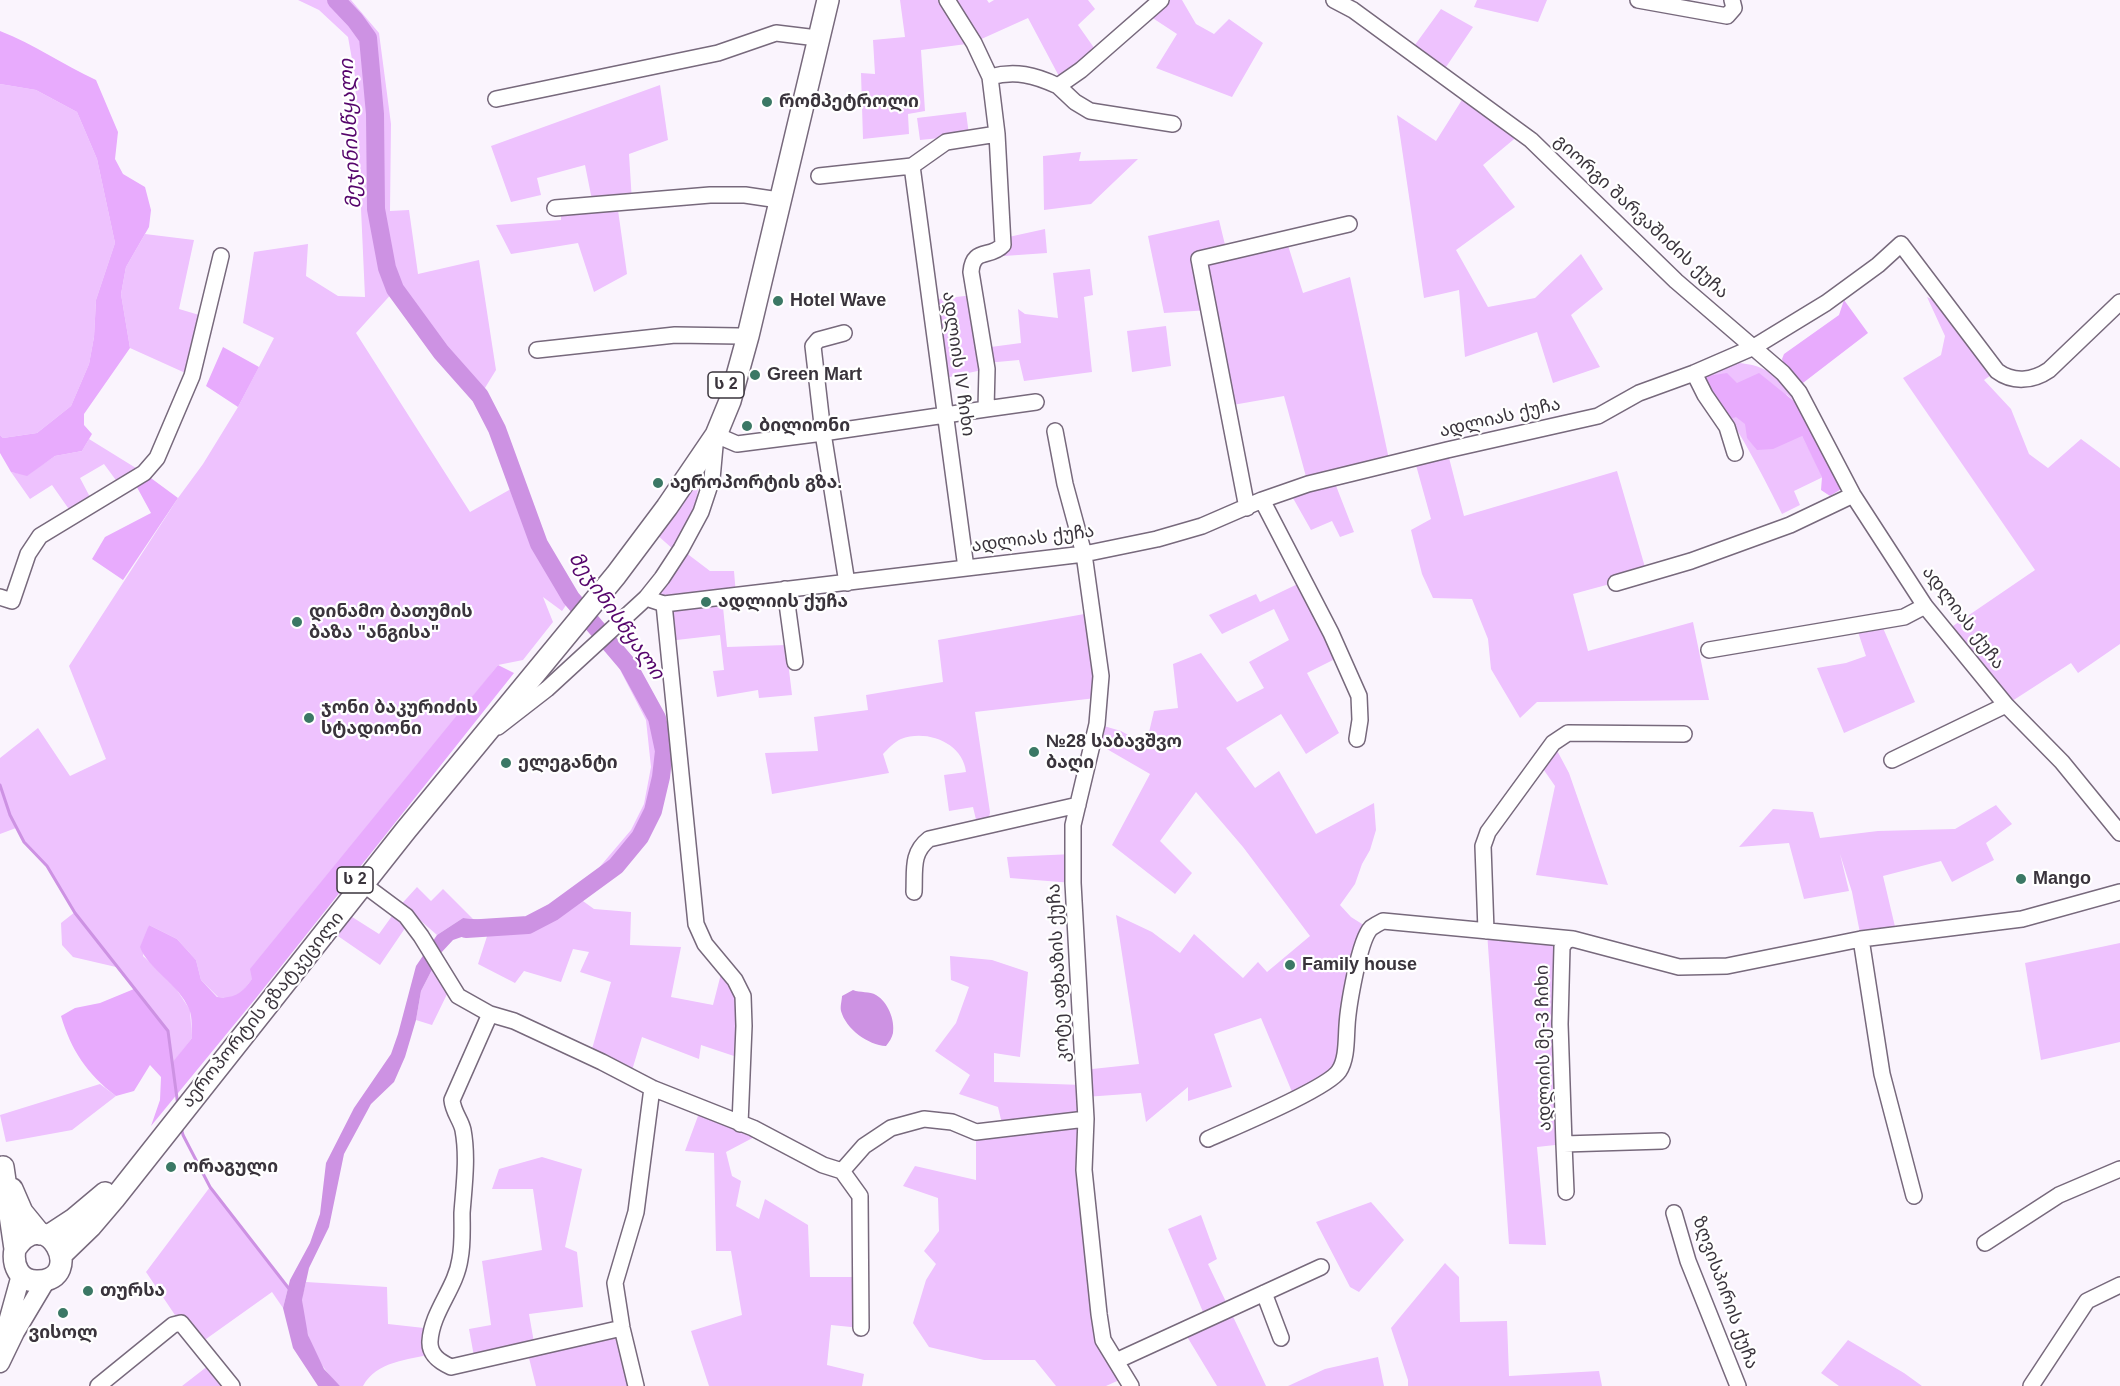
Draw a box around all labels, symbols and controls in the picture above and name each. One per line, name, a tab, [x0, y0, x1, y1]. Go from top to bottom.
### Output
water label: მეჯინისწყალი	[335, 58, 367, 210]
place label: რომპეტროლი	[779, 91, 919, 113]
marker: რომპეტროლი	[760, 95, 774, 109]
street label: გიორგი შარვაშიძის ქუჩა	[1549, 130, 1733, 304]
place label: Hotel Wave	[790, 290, 886, 312]
street label: ადლიის IV ჩიხი	[937, 290, 979, 438]
marker: Hotel Wave	[771, 294, 785, 308]
place label: Green Mart	[767, 364, 862, 386]
marker: Green Mart	[748, 368, 762, 382]
road number: ს 2	[708, 372, 744, 398]
street label: ადლიას ქუჩა	[1437, 394, 1563, 442]
place label: ბილიონი	[759, 415, 850, 437]
marker: ბილიონი	[740, 419, 754, 433]
place label: აეროპორტის გზა.	[670, 472, 842, 494]
marker: აეროპორტის გზა.	[651, 476, 665, 490]
street label: ადლიას ქუჩა	[970, 521, 1096, 557]
water label: მეჯინისწყალი	[563, 548, 669, 684]
street label: ადლიას ქუჩა	[1917, 562, 2009, 674]
place label: ადლიის ქუჩა	[718, 591, 848, 613]
marker: ადლიის ქუჩა	[699, 595, 713, 609]
place label: დინამო ბათუმის ბაზა "ანგისა"	[309, 601, 473, 644]
marker: დინამო ბათუმის ბაზა "ანგისა"	[290, 615, 304, 629]
place label: ჯონი ბაკურიძის სტადიონი	[321, 697, 478, 740]
marker: ჯონი ბაკურიძის სტადიონი	[302, 711, 316, 725]
place label: №28 საბავშვო ბაღი	[1046, 731, 1182, 774]
marker: №28 საბავშვო ბაღი	[1027, 745, 1041, 759]
place label: ელეგანტი	[518, 752, 618, 774]
marker: ელეგანტი	[499, 756, 513, 770]
road number: ს 2	[337, 867, 373, 893]
place label: Mango	[2033, 868, 2091, 890]
marker: Mango	[2014, 872, 2028, 886]
street label: კოტე აფხაზის ქუჩა	[1044, 883, 1074, 1063]
street label: აეროპორტის გზატკეცილი	[177, 908, 349, 1112]
place label: Family house	[1302, 954, 1417, 976]
marker: Family house	[1283, 958, 1297, 972]
street label: ადლიის მე-3 ჩიხი	[1532, 965, 1556, 1131]
place label: ორაგული	[183, 1156, 278, 1178]
marker: ორაგული	[164, 1160, 178, 1174]
street label: ზღვისპირის ქუჩა	[1687, 1214, 1763, 1372]
place label: თურსა	[100, 1280, 165, 1302]
marker: თურსა	[81, 1284, 95, 1298]
marker: ვისოლ	[56, 1306, 70, 1320]
place label: ვისოლ	[28, 1322, 98, 1344]

